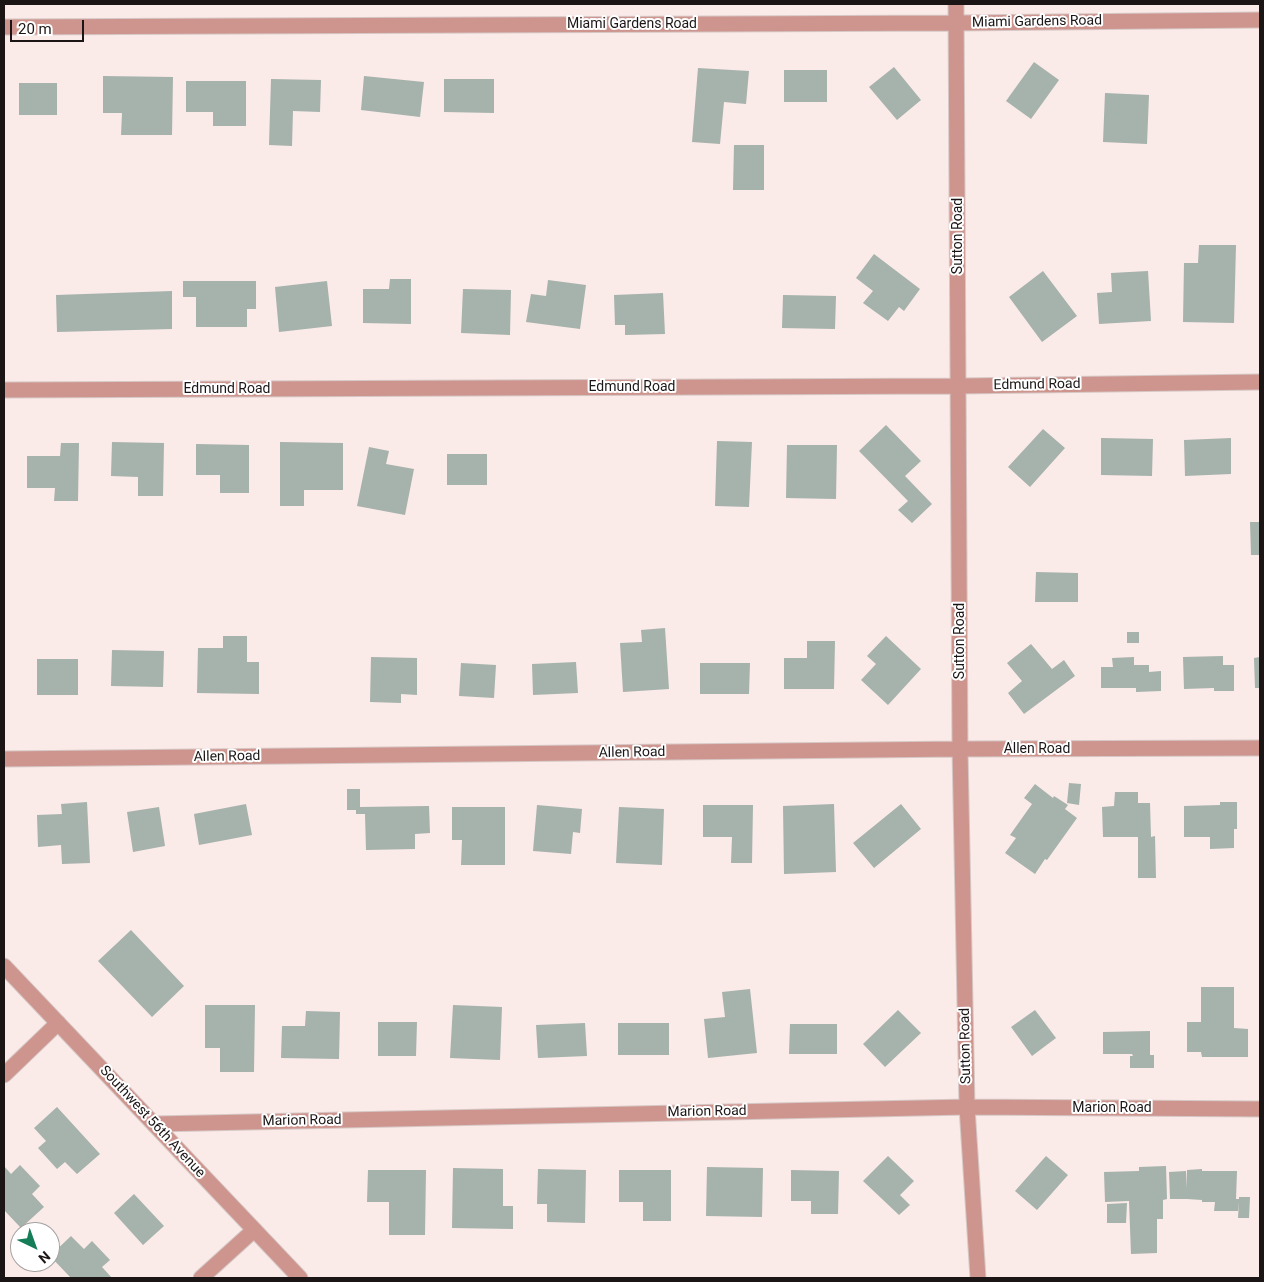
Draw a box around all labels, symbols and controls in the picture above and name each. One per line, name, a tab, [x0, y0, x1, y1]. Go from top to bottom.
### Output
scale bar	[12, 10, 86, 42]
street label: Miami Gardens Road	[972, 12, 1102, 32]
street label: Miami Gardens Road	[567, 16, 697, 32]
text: 20 m	[18, 20, 52, 38]
street label: Sutton Road	[950, 198, 966, 274]
street label: Edmund Road	[993, 376, 1081, 394]
street label: Edmund Road	[589, 379, 675, 395]
street label: Edmund Road	[184, 381, 270, 397]
street label: Sutton Road	[952, 603, 968, 679]
street label: Allen Road	[1004, 741, 1070, 757]
street label: Allen Road	[599, 744, 665, 762]
street label: Allen Road	[194, 748, 260, 766]
street label: Sutton Road	[957, 1008, 975, 1084]
street label: Southwest 56th Avenue	[96, 1063, 208, 1181]
street label: Marion Road	[1072, 1100, 1152, 1116]
street label: Marion Road	[667, 1103, 747, 1121]
street label: Marion Road	[262, 1112, 342, 1130]
north arrow	[10, 1222, 60, 1272]
text: N	[35, 1248, 53, 1267]

